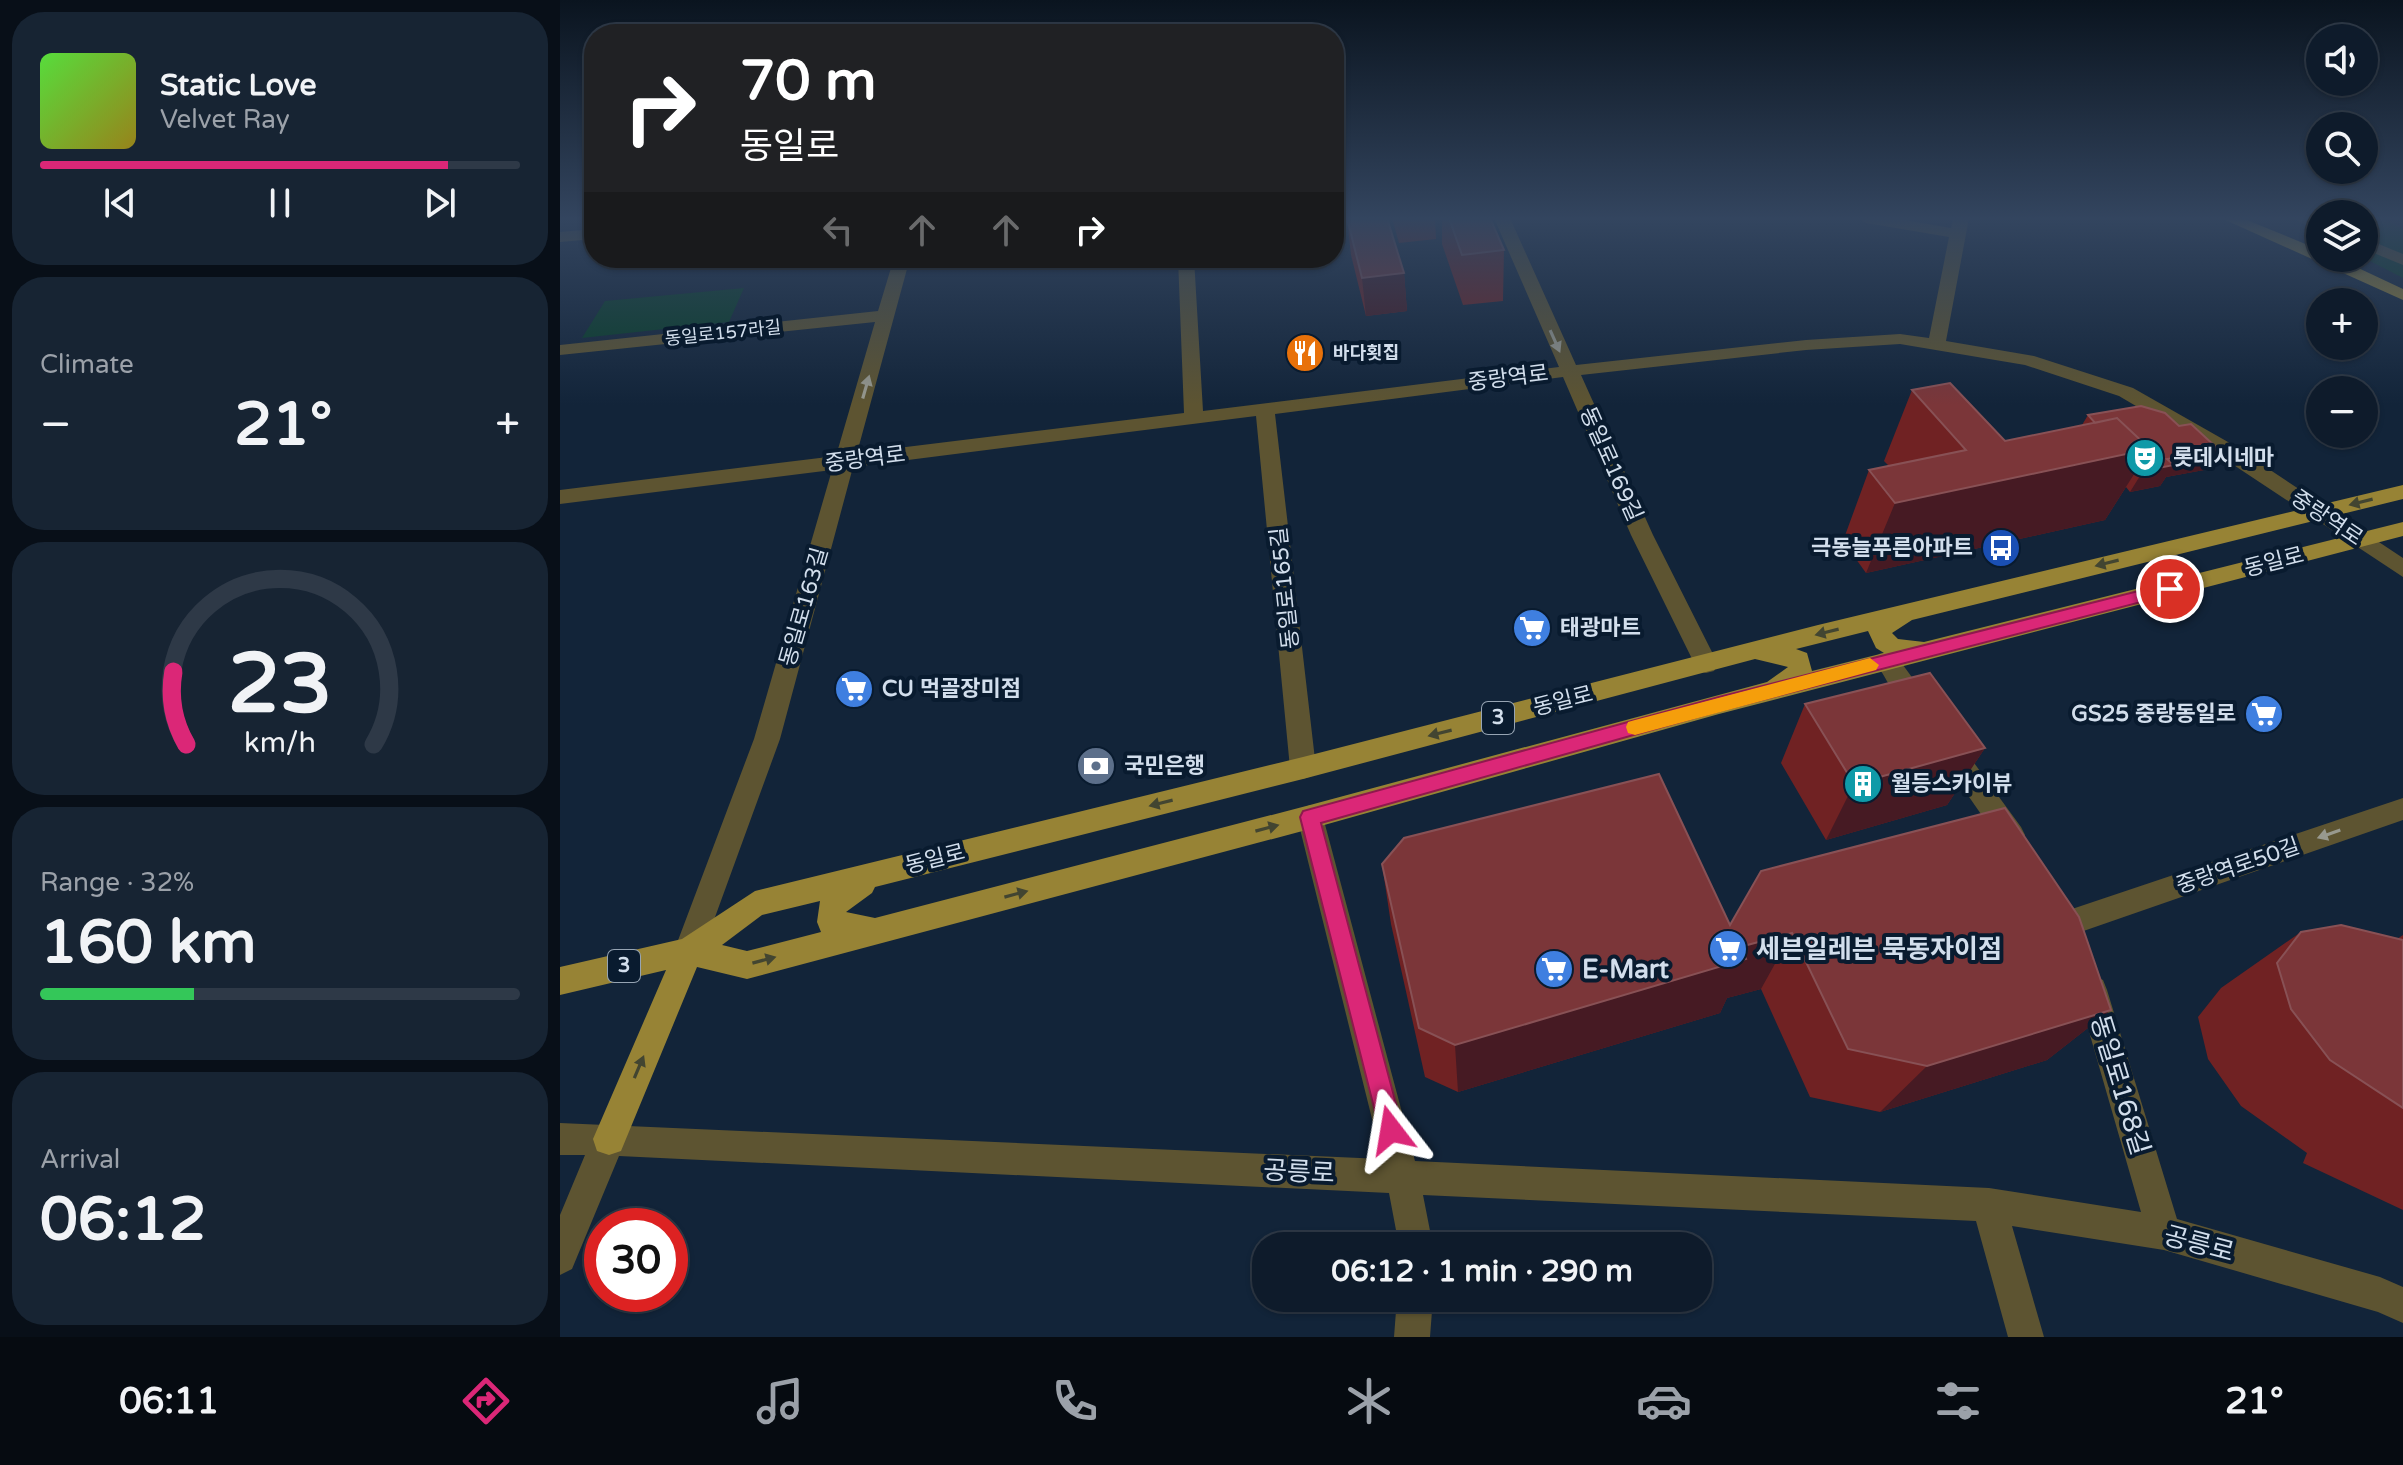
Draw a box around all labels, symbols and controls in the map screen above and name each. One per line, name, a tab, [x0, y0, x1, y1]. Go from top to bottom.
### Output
map controls	[2306, 24, 2378, 448]
button: sound	[2306, 24, 2378, 96]
text: 70 m	[740, 48, 876, 115]
icon: right	[608, 56, 712, 160]
text: Static Love	[160, 67, 316, 104]
text: Velvet Ray	[160, 104, 290, 135]
button: search	[2306, 112, 2378, 184]
text: 동일로	[740, 125, 839, 168]
icon: previous	[98, 181, 142, 225]
icon: pause	[258, 181, 302, 225]
icon: next	[418, 181, 462, 225]
button: layers	[2306, 200, 2378, 272]
icon: left	[816, 208, 860, 252]
icon: ahead	[900, 208, 944, 252]
icon: ahead	[984, 208, 1028, 252]
icon: right	[1068, 208, 1112, 252]
button: +	[2306, 288, 2378, 360]
street label: 동일로157라길	[664, 316, 782, 350]
one-way arrow	[1549, 329, 1562, 352]
restaurant icon: 바다횟집	[1284, 332, 1326, 374]
place label: 바다횟집	[1333, 342, 1399, 364]
text: Climate	[40, 349, 134, 380]
street label: 중랑역로	[1466, 360, 1550, 396]
one-way arrow	[860, 375, 872, 400]
button: −	[2306, 376, 2378, 448]
text: 21°	[234, 389, 332, 461]
text: −	[40, 399, 71, 452]
text: +	[495, 399, 520, 452]
street label: 동일로169길	[1574, 403, 1648, 525]
theatre icon: 롯데시네마	[2124, 437, 2166, 479]
street label: 중랑역로	[823, 441, 907, 477]
place label: 롯데시네마	[2173, 445, 2274, 471]
street label: 중랑역로	[2286, 485, 2368, 551]
one-way arrow	[2348, 496, 2373, 508]
street label: 동일로165길	[1266, 526, 1304, 650]
bus stop icon: 극동늘푸른아파트	[1980, 527, 2022, 569]
place label: 극동늘푸른아파트	[1811, 535, 1973, 561]
street label: 동일로	[2241, 542, 2307, 582]
street label: 동일로163길	[775, 545, 833, 669]
pin	[2136, 555, 2204, 623]
one-way arrow	[2094, 558, 2119, 570]
icon: arrive	[2148, 567, 2192, 611]
supermarket icon: 태광마트	[1511, 607, 1553, 649]
place label: 태광마트	[1560, 615, 1641, 641]
one-way arrow	[1815, 626, 1840, 639]
text: 23	[228, 634, 332, 734]
supermarket icon: CU 먹골장미점	[833, 668, 875, 710]
place label: CU 먹골장미점	[882, 676, 1021, 702]
street label: 동일로	[1530, 681, 1596, 721]
supermarket icon: GS25 중랑동일로	[2243, 693, 2285, 735]
place label: GS25 중랑동일로	[2071, 701, 2236, 727]
road number: 3	[1482, 702, 1514, 734]
text: km/h	[244, 726, 316, 760]
one-way arrow	[1427, 727, 1452, 739]
bank icon: 국민은행	[1075, 745, 1117, 787]
place label: 국민은행	[1124, 753, 1205, 779]
building icon: 월등스카이뷰	[1842, 763, 1884, 805]
place label: 월등스카이뷰	[1891, 771, 2012, 797]
one-way arrow	[1148, 798, 1173, 810]
one-way arrow	[1255, 822, 1280, 834]
one-way arrow	[2317, 829, 2341, 841]
street label: 중랑역로50길	[2173, 833, 2303, 899]
street label: 동일로	[902, 839, 968, 879]
text: Range · 32%	[40, 867, 194, 898]
one-way arrow	[1003, 888, 1028, 900]
text: 160 km	[40, 907, 256, 979]
supermarket icon: 세븐일레븐 묵동자이점	[1707, 928, 1749, 970]
place label: 세븐일레븐 묵동자이점	[1756, 934, 2002, 965]
supermarket icon: E-Mart	[1533, 948, 1575, 990]
road number: 3	[608, 950, 640, 982]
one-way arrow	[752, 954, 777, 966]
place label: E-Mart	[1582, 954, 1669, 985]
street label: 동일로168길	[2084, 1011, 2156, 1159]
one-way arrow	[633, 1055, 646, 1079]
position arrow	[1349, 1088, 1433, 1172]
text: Arrival	[40, 1144, 120, 1175]
street label: 공릉로	[1262, 1155, 1336, 1189]
text: 06:12	[40, 1184, 206, 1256]
speed limit sign: 30	[584, 1208, 688, 1312]
street label: 공릉로	[2160, 1220, 2238, 1268]
text: 06:12 · 1 min · 290 m	[1331, 1253, 1633, 1290]
icon: directions	[458, 1373, 514, 1429]
icon: music	[752, 1373, 808, 1429]
icon: phone	[1047, 1373, 1103, 1429]
icon: climate	[1341, 1373, 1397, 1429]
icon: car	[1636, 1373, 1692, 1429]
icon: filters	[1930, 1373, 1986, 1429]
text: 06:11	[119, 1380, 219, 1423]
text: 21°	[2225, 1380, 2284, 1423]

